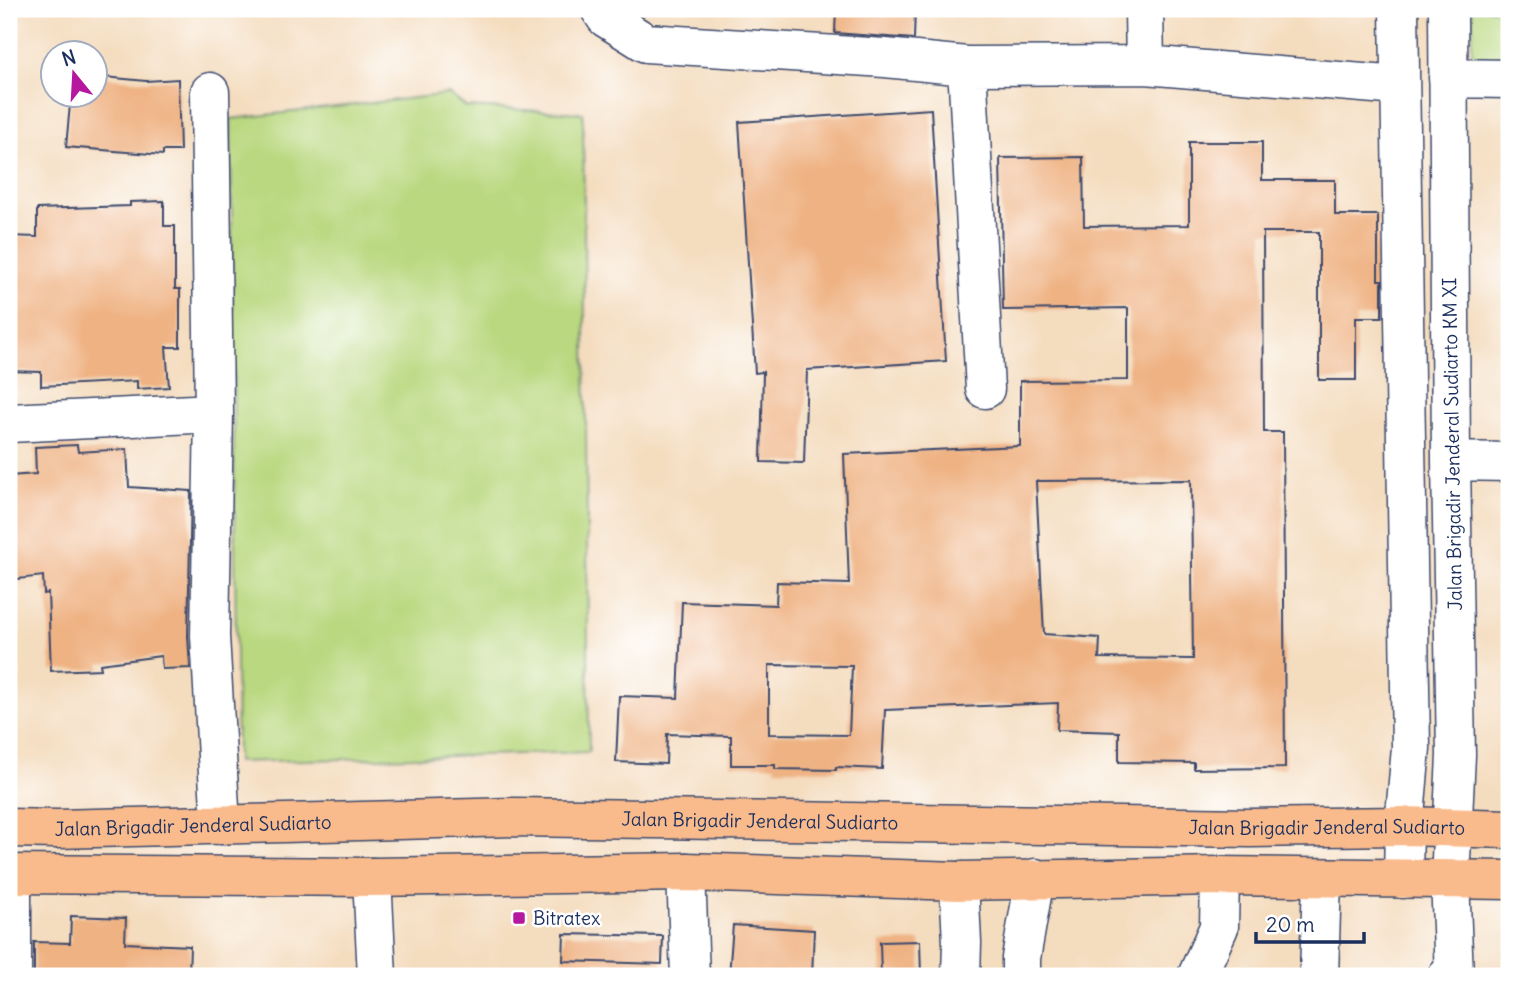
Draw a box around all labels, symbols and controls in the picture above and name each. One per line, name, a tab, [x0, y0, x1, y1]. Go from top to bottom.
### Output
north arrow	[38, 38, 108, 108]
text: N	[59, 44, 79, 71]
street label: Jalan Brigadir Jenderal Sudiarto KM XI	[1437, 277, 1467, 611]
street label: Jalan Brigadir Jenderal Sudiarto	[621, 807, 898, 835]
street label: Jalan Brigadir Jenderal Sudiarto	[54, 810, 332, 841]
street label: Jalan Brigadir Jenderal Sudiarto	[1188, 814, 1466, 840]
scale bar	[1256, 901, 1364, 945]
place label: Bitratex	[533, 906, 601, 930]
marker: Bitratex	[511, 910, 527, 926]
text: 20 m	[1266, 911, 1315, 938]

